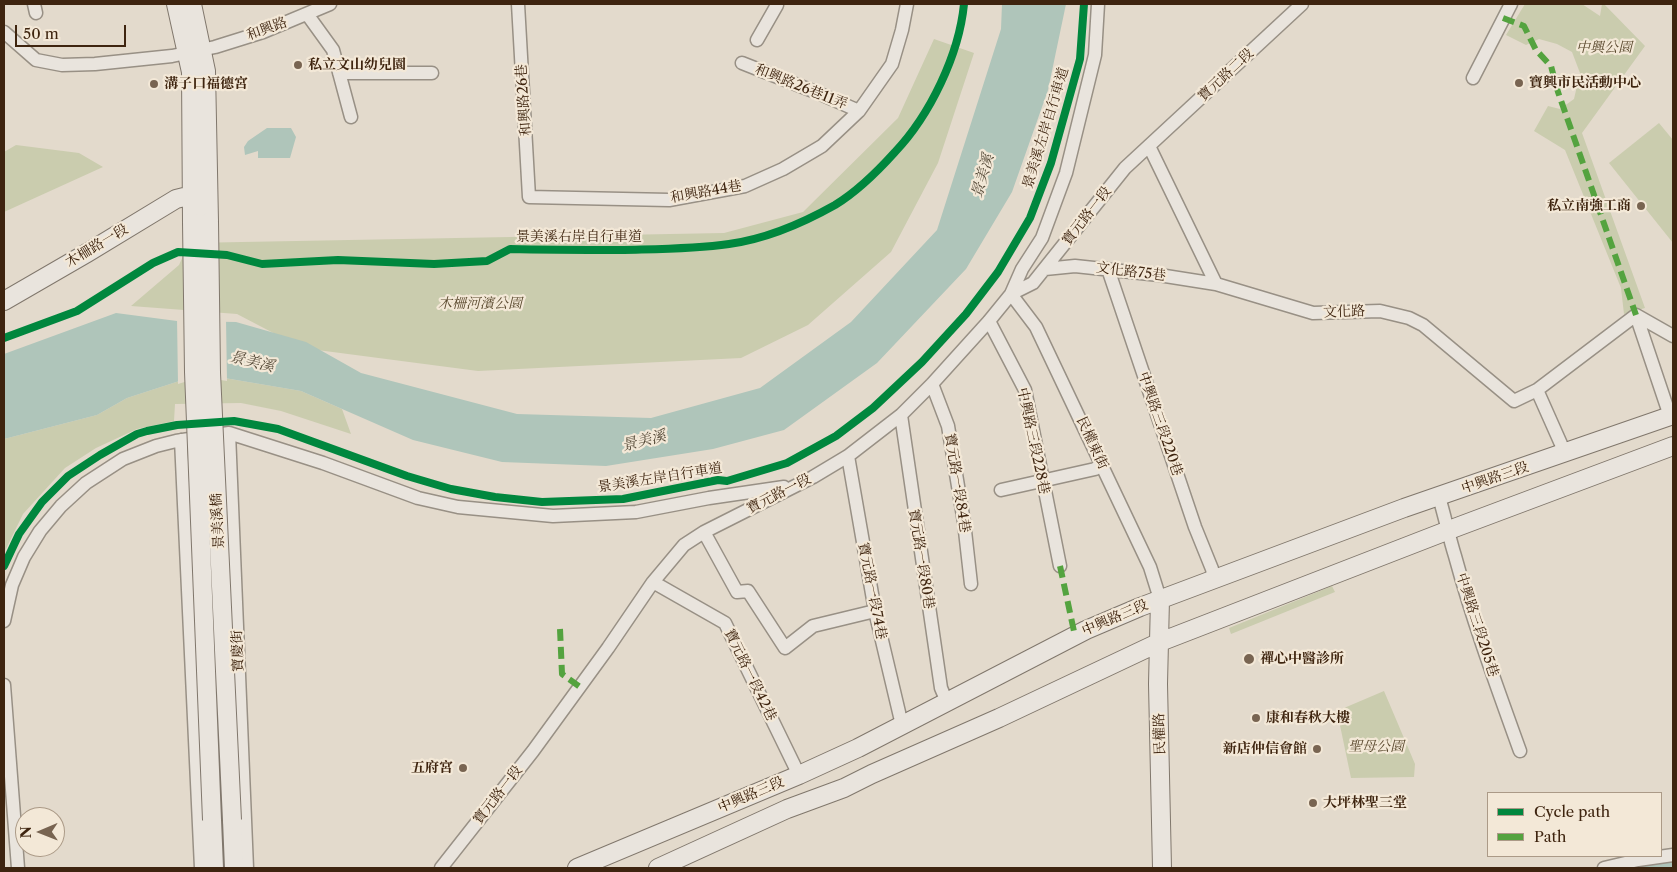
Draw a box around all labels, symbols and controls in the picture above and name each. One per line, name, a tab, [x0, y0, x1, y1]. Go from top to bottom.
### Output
street label: 和興路	[244, 14, 290, 44]
scale bar	[18, 15, 129, 47]
text: 50 m	[23, 24, 59, 43]
park label: 中興公園	[1576, 40, 1632, 56]
street label: 寶元路二段	[1195, 45, 1257, 105]
place label: 私立文山幼兒園	[308, 57, 406, 73]
marker: 私立文山幼兒園	[292, 59, 304, 71]
street label: 和興路26巷11弄	[752, 61, 850, 113]
street label: 和興路26巷	[513, 63, 535, 137]
street label: 景美溪左岸自行車道	[1020, 65, 1072, 191]
place label: 寶興市民活動中心	[1529, 75, 1641, 91]
place label: 溝子口福德宮	[164, 76, 248, 92]
marker: 寶興市民活動中心	[1513, 77, 1525, 89]
marker: 溝子口福德宮	[148, 78, 160, 90]
water label: 景美溪	[968, 152, 998, 200]
street label: 和興路44巷	[669, 177, 743, 207]
street label: 寶元路一段	[1059, 183, 1115, 249]
place label: 私立南強工商	[1547, 198, 1631, 214]
marker: 私立南強工商	[1635, 200, 1647, 212]
street label: 木柵路一段	[63, 221, 131, 271]
street label: 景美溪右岸自行車道	[516, 229, 642, 245]
street label: 文化路75巷	[1095, 259, 1167, 285]
park label: 木柵河濱公園	[438, 296, 522, 312]
street label: 文化路	[1323, 303, 1365, 321]
water label: 景美溪	[228, 348, 276, 376]
street label: 中興路三段220巷	[1134, 370, 1186, 478]
street label: 中興路三段228巷	[1014, 386, 1052, 496]
street label: 民權東街	[1073, 414, 1111, 472]
water label: 景美溪	[620, 427, 668, 455]
street label: 寶元路一段84巷	[941, 432, 973, 534]
street label: 中興路三段	[1459, 459, 1531, 497]
street label: 景美溪左岸自行車道	[596, 460, 724, 496]
street label: 寶元路一段	[744, 471, 814, 517]
street label: 景美溪橋	[208, 493, 228, 549]
street label: 寶元路一段80巷	[905, 508, 937, 610]
street label: 寶元路一段74巷	[854, 541, 890, 641]
street label: 中興路三段205巷	[1452, 571, 1502, 679]
street label: 中興路三段	[1080, 597, 1150, 639]
street label: 寶元路一段42巷	[721, 626, 779, 724]
street label: 寶慶街	[229, 630, 247, 672]
place label: 禪心中醫診所	[1260, 651, 1344, 667]
marker: 禪心中醫診所	[1242, 652, 1256, 666]
place label: 康和春秋大樓	[1266, 710, 1350, 726]
marker: 康和春秋大樓	[1250, 712, 1262, 724]
street label: 民權路	[1151, 713, 1169, 755]
park label: 聖母公園	[1348, 739, 1404, 755]
place label: 新店仲信會館	[1223, 741, 1307, 757]
marker: 新店仲信會館	[1311, 743, 1323, 755]
place label: 五府宮	[411, 760, 453, 776]
marker: 五府宮	[457, 762, 469, 774]
street label: 寶元路一段	[470, 762, 526, 828]
street label: 中興路三段	[716, 774, 786, 816]
legend	[1487, 792, 1662, 857]
place label: 大坪林聖三堂	[1323, 795, 1407, 811]
marker: 大坪林聖三堂	[1307, 797, 1319, 809]
text: Cycle path	[1534, 802, 1610, 821]
north arrow	[15, 807, 65, 857]
text: N	[17, 826, 35, 838]
text: Path	[1534, 827, 1566, 846]

